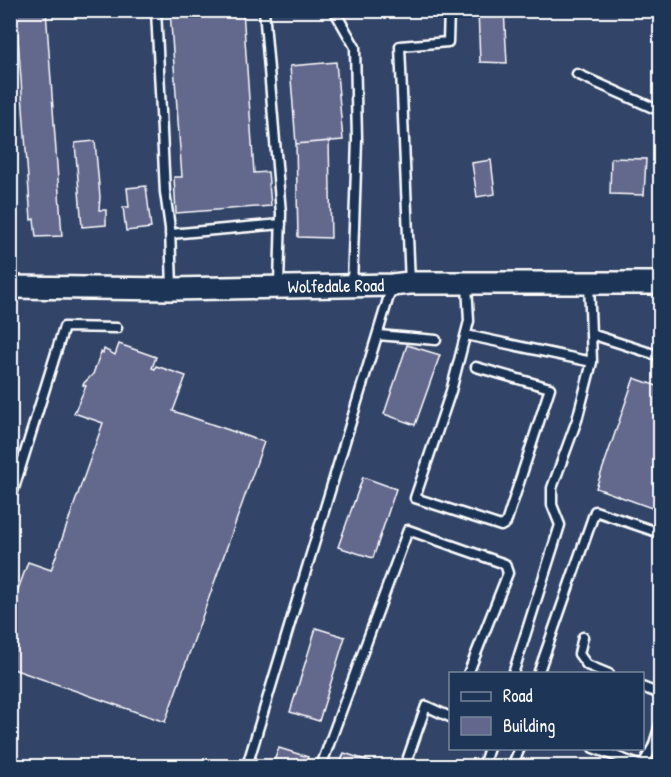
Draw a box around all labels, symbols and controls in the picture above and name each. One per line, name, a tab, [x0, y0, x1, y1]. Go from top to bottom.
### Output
street label: Wolfedale Road	[287, 272, 384, 299]
legend	[449, 672, 644, 750]
text: Road	[503, 683, 533, 708]
text: Building	[503, 713, 555, 738]

